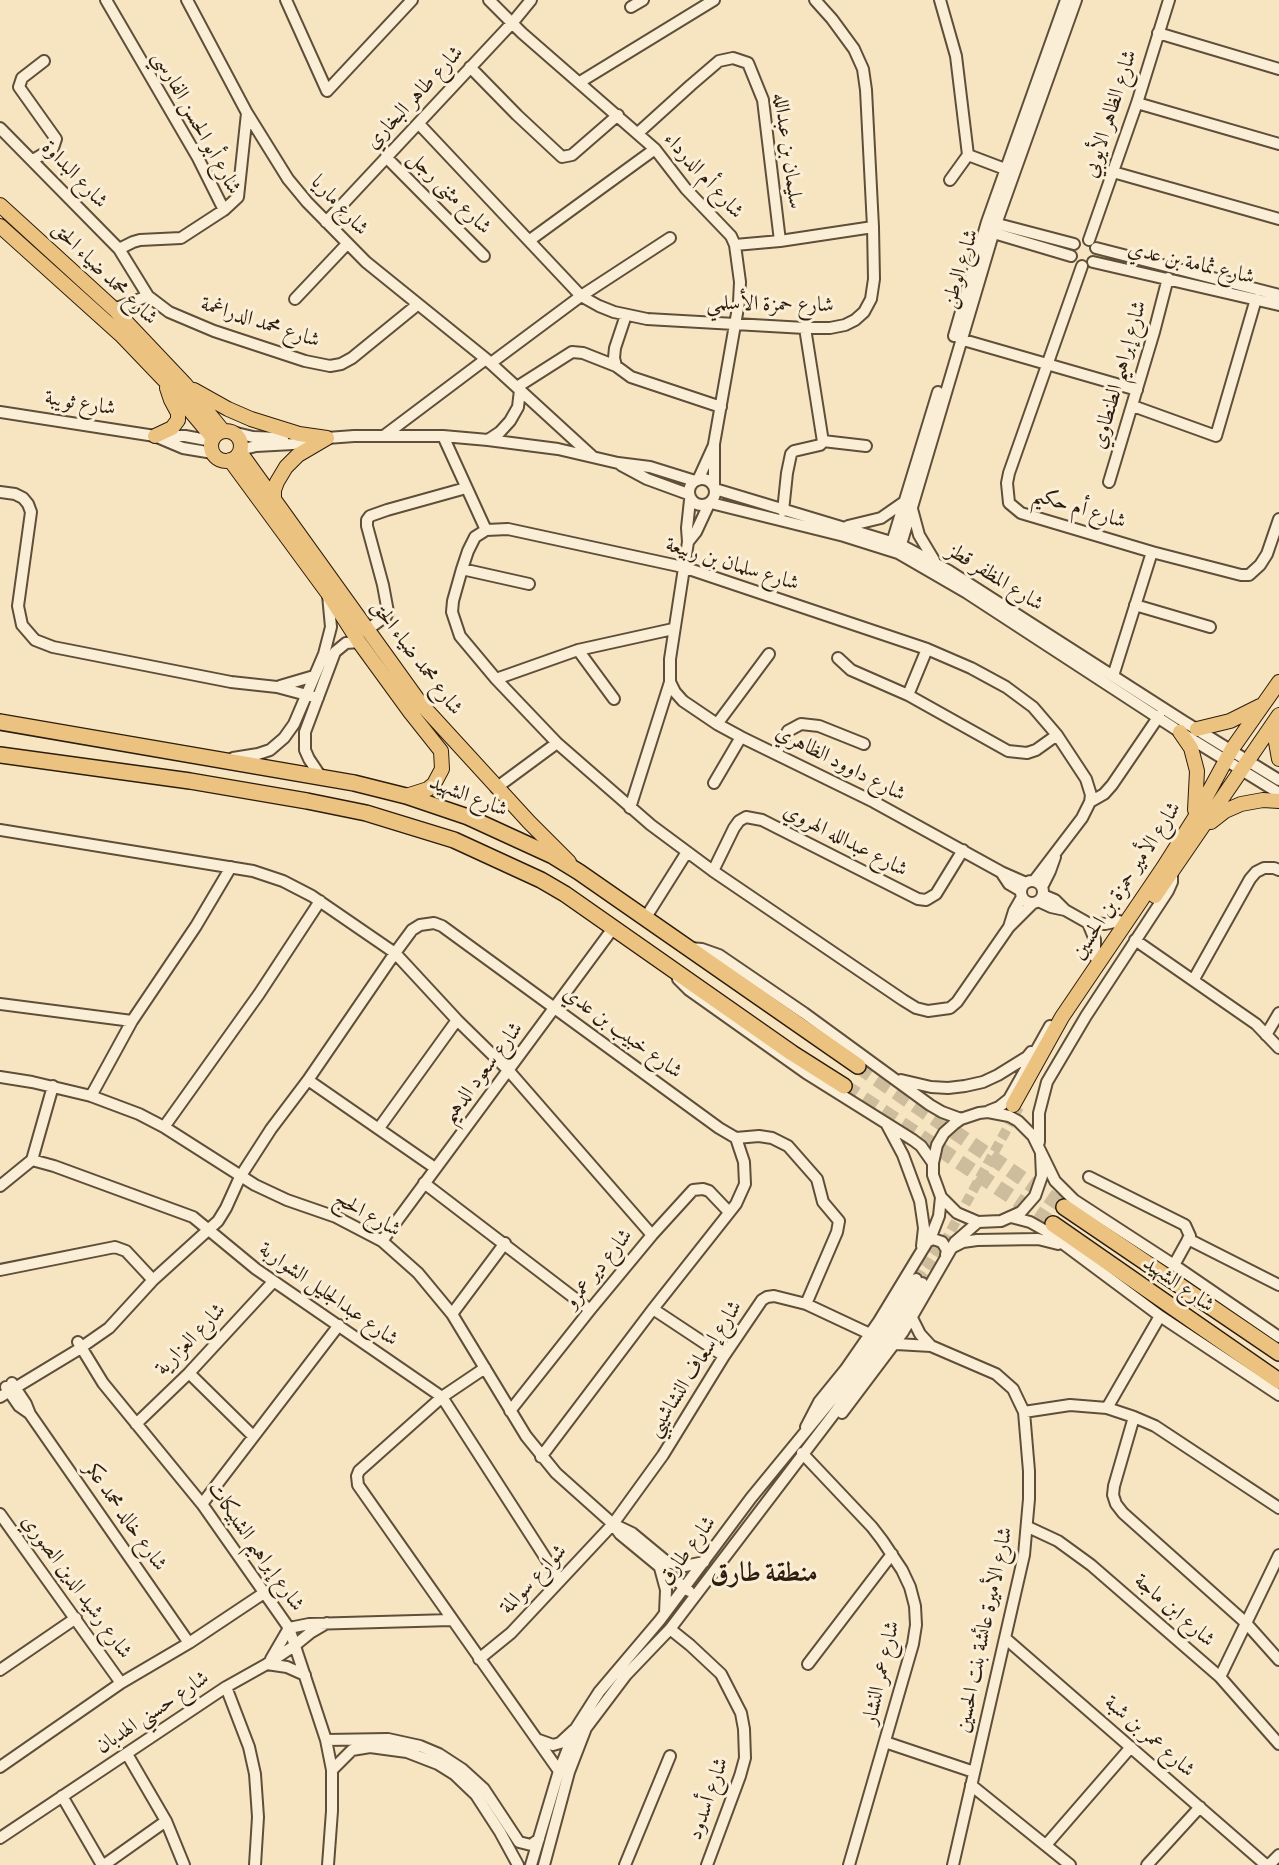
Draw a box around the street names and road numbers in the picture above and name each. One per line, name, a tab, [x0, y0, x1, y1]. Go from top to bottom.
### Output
street label: شارع طاهر البخاري	[361, 41, 469, 155]
street label: شارع أبو الحسن الفارسي	[146, 47, 246, 199]
street label: شارع الظاهر الأيوبي	[1078, 47, 1144, 181]
street label: سليمان بن عبدالله	[766, 91, 808, 211]
street label: شارع أم الدرداء	[658, 128, 748, 224]
street label: شارع البداوة	[36, 136, 112, 214]
street label: شارع مثنى رجل	[402, 146, 496, 240]
street label: شارع ماريا	[305, 171, 373, 241]
street label: شارع محمد ضياء الحق	[46, 217, 162, 331]
street label: شارع الوطن	[937, 227, 985, 311]
street label: شارع ثمامة بن عدي	[1125, 237, 1257, 291]
street label: شارع حمزة الأسلمي	[706, 291, 834, 319]
street label: شارع محمد الدراغمة	[197, 292, 323, 354]
street label: شارع إبراهيم الطنطاوي	[1087, 298, 1153, 452]
street label: شارع ثويبة	[43, 386, 117, 422]
street label: شارع أم حكيم	[1029, 483, 1129, 535]
street label: شارع سلمان بن ربيعة	[662, 533, 802, 597]
street label: شارع المظفر قطز	[942, 538, 1048, 618]
street label: شارع محمد ضياء الحق	[364, 595, 468, 721]
street label: شارع داوود الظاهري	[771, 720, 909, 808]
street label: شارع الشهيد	[425, 771, 511, 823]
street label: شارع الأمير حمزة بن الحسين	[1067, 797, 1187, 965]
street label: شارع عبدالله الهروي	[779, 799, 911, 883]
street label: شارع خبيب بن عدي	[557, 981, 687, 1085]
street label: شارع سعود الدهيم	[437, 1017, 529, 1129]
street label: شارع الحج	[329, 1187, 405, 1243]
street label: شارع دير عمرو	[559, 1224, 639, 1314]
street label: شارع عبدالجليل الشواربة	[253, 1237, 403, 1353]
street label: شارع الشهيد	[1137, 1251, 1219, 1319]
street label: شارع إسعاف النشاشيبي	[642, 1296, 748, 1442]
street label: شارع العزارية	[150, 1298, 232, 1382]
street label: شارع خالد محمد عكر	[78, 1458, 172, 1576]
street label: شارع إبراهيم الشبيكات	[201, 1477, 309, 1617]
street label: شارع رشيد الدين الصوري	[15, 1510, 137, 1664]
street label: شارع طارق	[654, 1511, 722, 1591]
street label: شارع الأميرة عائشة بنت الحسين	[951, 1525, 1019, 1735]
street label: شوارع سوالمة	[495, 1540, 573, 1620]
street label: شارع ابن ماجة	[1128, 1569, 1220, 1653]
street label: شارع عمر النشار	[858, 1619, 906, 1727]
street label: شارع حسني الهدبان	[92, 1666, 214, 1760]
street label: شارع عمر بن شبة	[1098, 1691, 1200, 1783]
street label: شارع أسدود	[683, 1755, 735, 1843]

